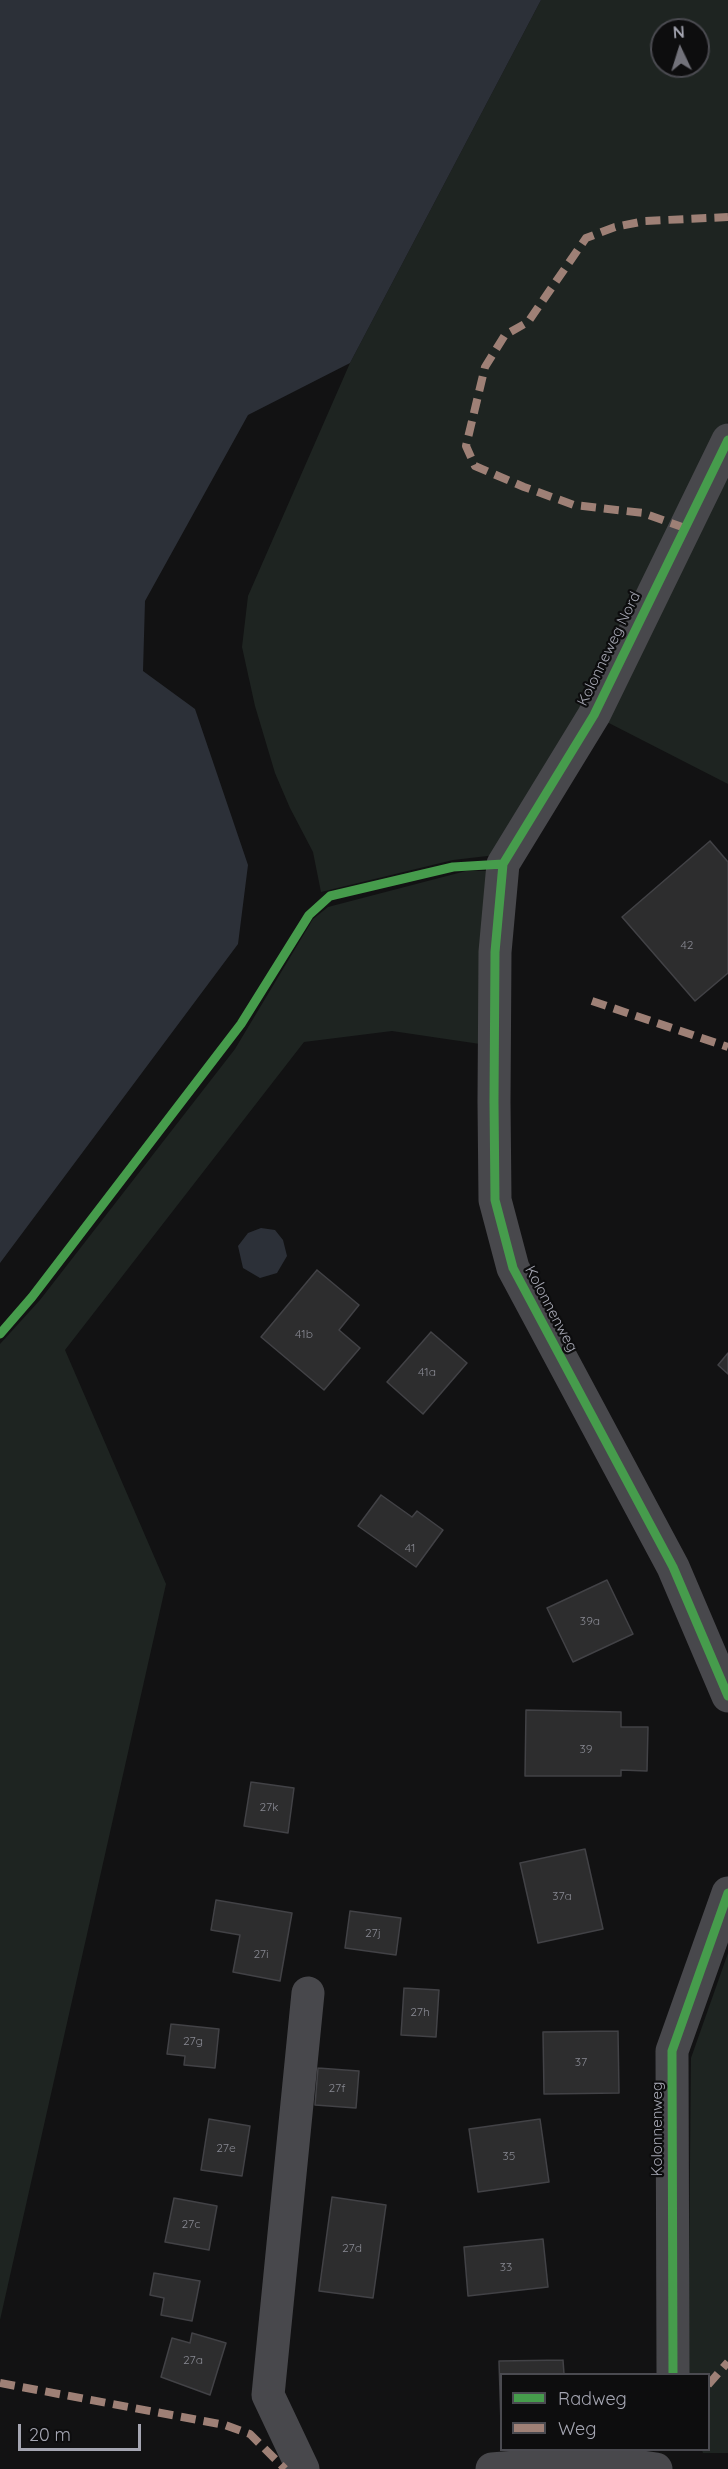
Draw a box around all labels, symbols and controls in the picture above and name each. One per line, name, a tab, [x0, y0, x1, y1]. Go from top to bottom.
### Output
north arrow	[650, 18, 710, 78]
text: N	[672, 22, 685, 42]
street label: Kolonneweg Nord	[574, 589, 644, 709]
house number: 42	[681, 938, 693, 952]
street label: Kolonnenweg	[521, 1263, 581, 1355]
house number: 41b	[295, 1327, 313, 1341]
house number: 41a	[418, 1365, 436, 1379]
house number: 41	[405, 1541, 415, 1555]
house number: 39a	[580, 1614, 600, 1628]
house number: 39	[580, 1742, 592, 1756]
house number: 27k	[260, 1800, 278, 1814]
house number: 37a	[552, 1889, 572, 1903]
house number: 27j	[365, 1926, 381, 1940]
house number: 27i	[253, 1947, 269, 1961]
house number: 27h	[410, 2005, 430, 2019]
house number: 27g	[183, 2034, 203, 2048]
house number: 37	[575, 2055, 587, 2069]
house number: 27f	[329, 2081, 345, 2095]
street label: Kolonnenweg	[648, 2082, 666, 2176]
house number: 27e	[216, 2141, 236, 2155]
house number: 35	[503, 2149, 515, 2163]
house number: 27c	[182, 2217, 200, 2231]
house number: 27d	[342, 2241, 362, 2255]
house number: 33	[500, 2260, 512, 2274]
house number: 27a	[183, 2353, 203, 2367]
legend	[500, 2373, 710, 2451]
text: Radweg	[558, 2387, 627, 2410]
scale bar	[21, 2412, 144, 2450]
text: Weg	[558, 2417, 596, 2440]
text: 20 m	[29, 2423, 71, 2446]

